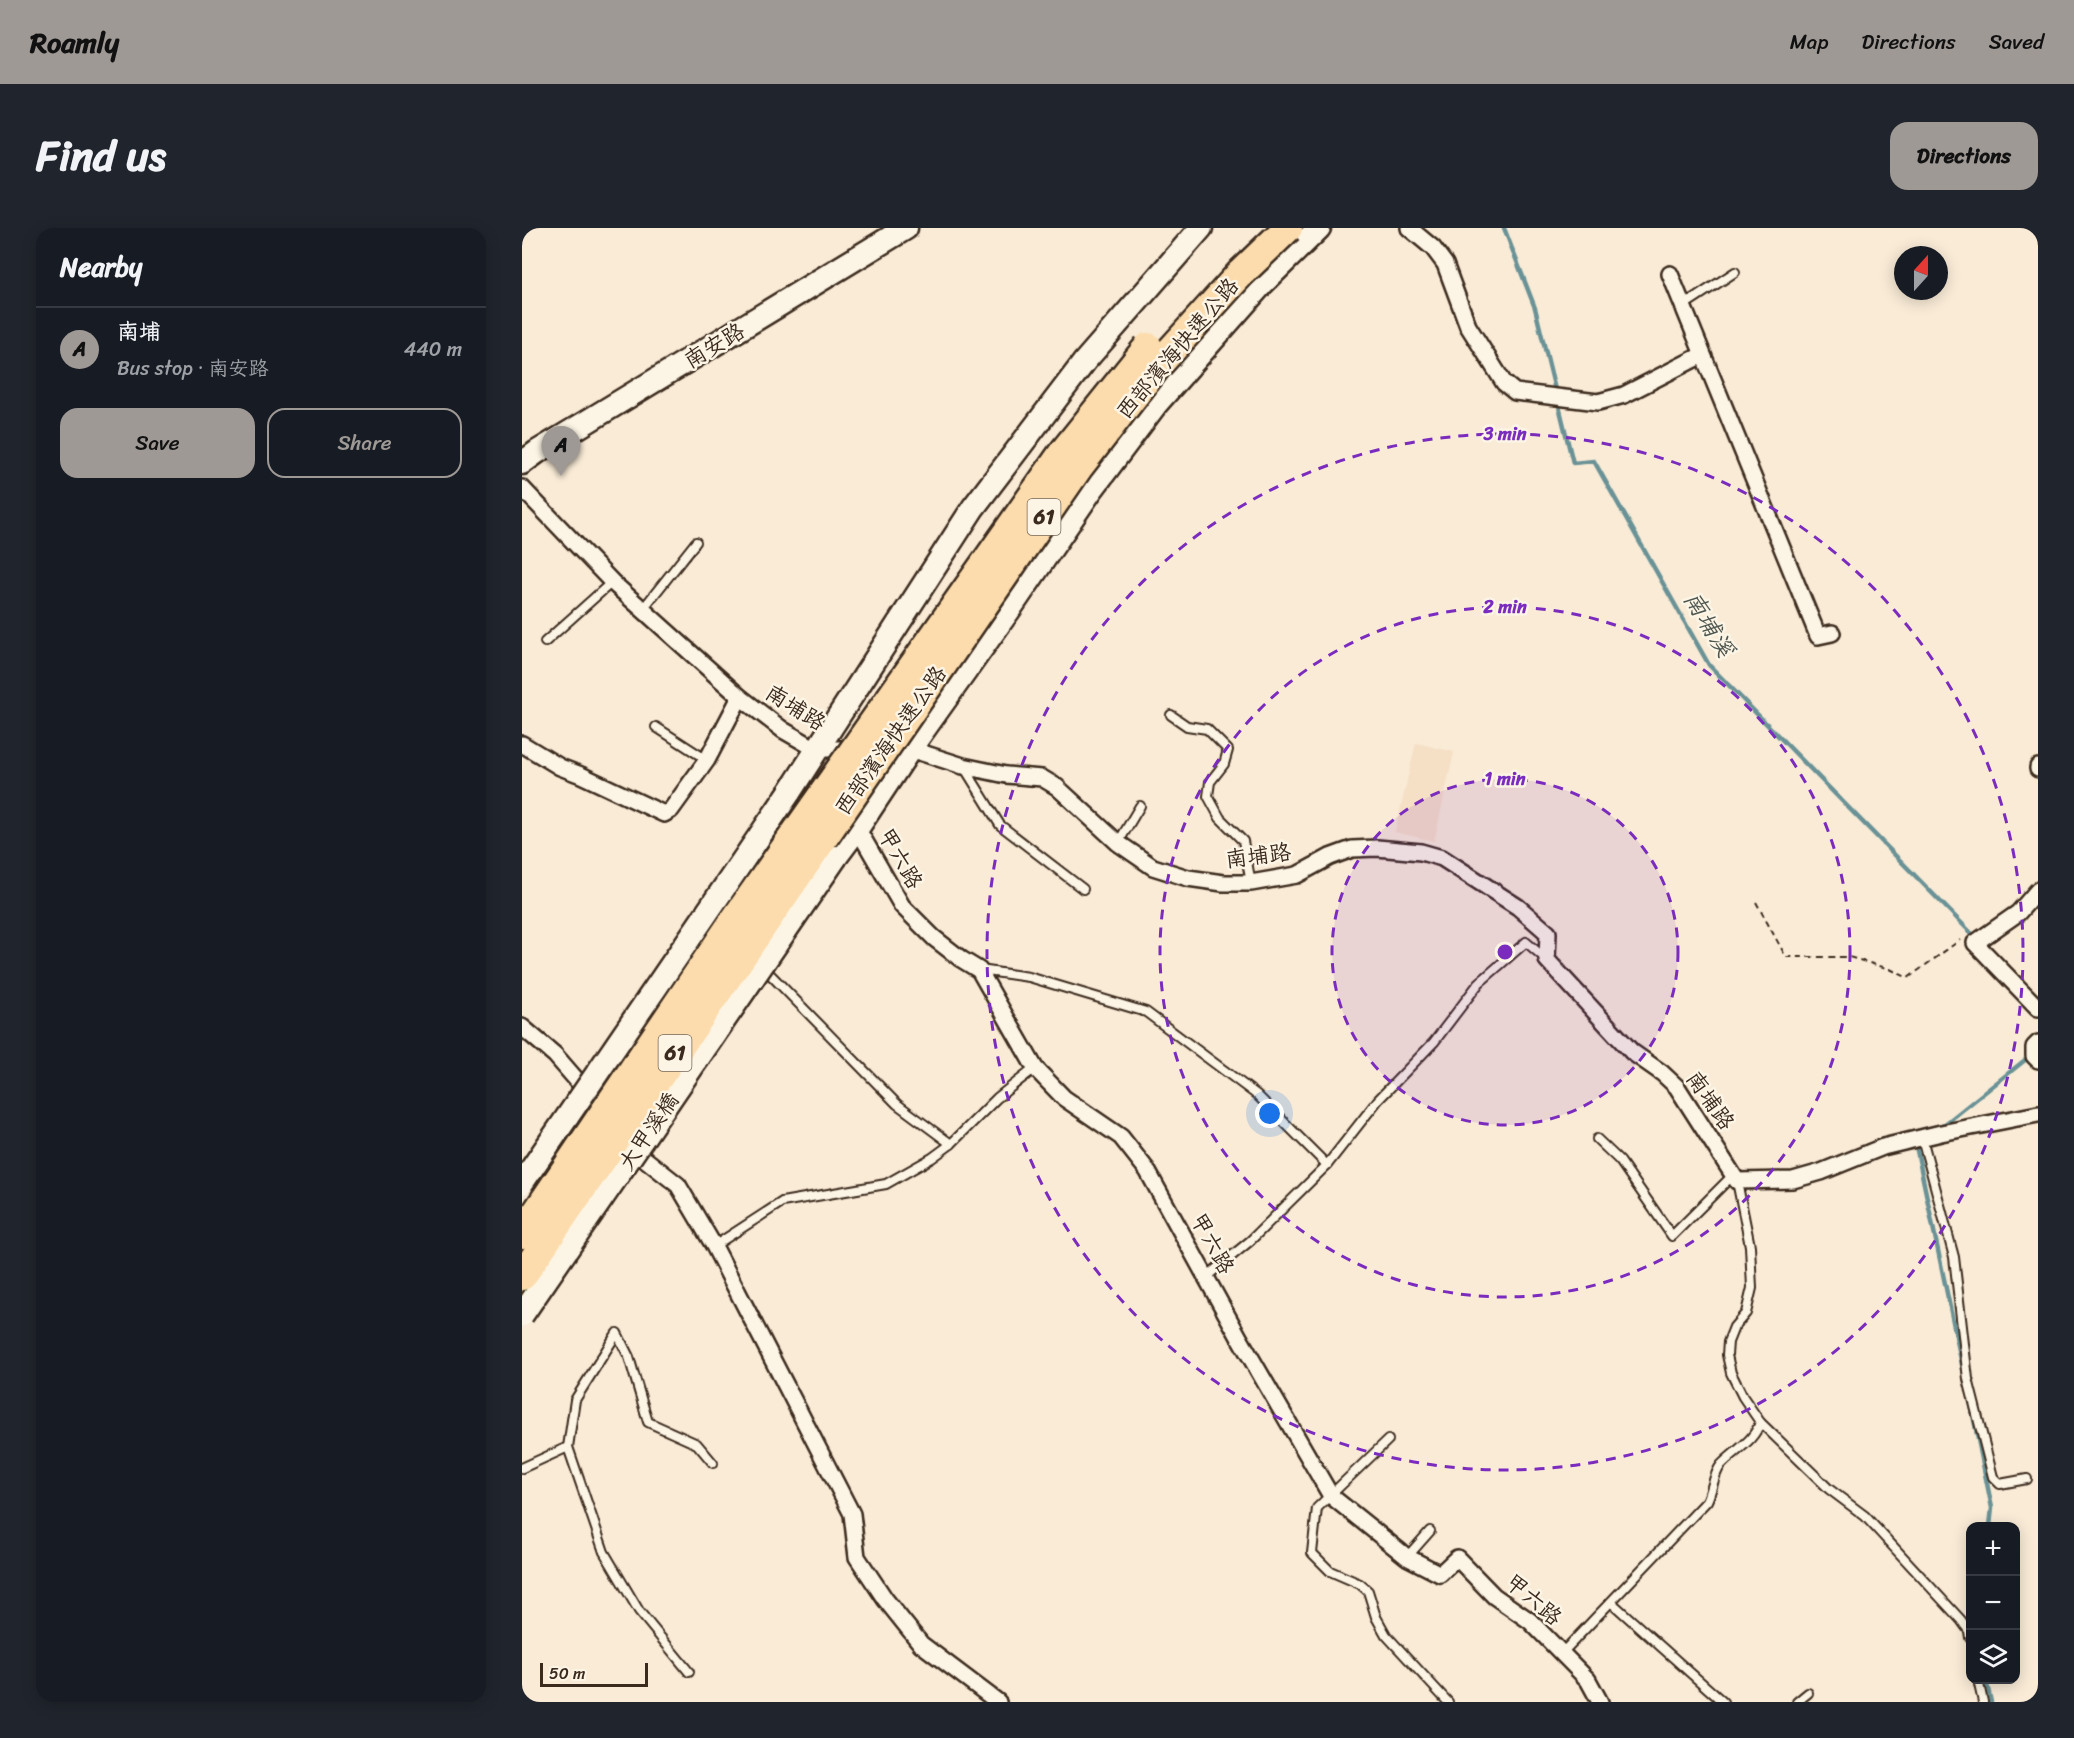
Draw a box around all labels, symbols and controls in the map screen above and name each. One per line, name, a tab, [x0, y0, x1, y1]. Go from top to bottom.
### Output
text: Roamly	[30, 18, 119, 67]
text: Map	[1790, 23, 1828, 61]
text: Directions	[1861, 23, 1956, 61]
text: Saved	[1989, 23, 2044, 61]
text: Find us	[36, 119, 166, 193]
button: Directions	[1890, 122, 2038, 190]
text: Nearby	[60, 244, 142, 290]
north arrow	[1894, 246, 1948, 300]
street label: 西部濱海快速公路	[1106, 268, 1249, 428]
text: 南埔	[117, 312, 161, 351]
street label: 南安路	[676, 312, 753, 379]
text: A	[73, 332, 86, 367]
text: 440 m	[404, 332, 462, 367]
text: Bus stop · 南安路	[117, 351, 268, 386]
button: Save	[60, 408, 255, 478]
button: Share	[267, 408, 462, 478]
text: 3 min	[1482, 418, 1527, 450]
pin: A	[542, 426, 580, 476]
road number: 61	[1028, 499, 1060, 535]
water label: 南埔溪	[1672, 582, 1747, 667]
text: 2 min	[1482, 591, 1527, 623]
street label: 西部濱海快速公路	[824, 657, 957, 824]
street label: 南埔路	[757, 673, 834, 741]
text: 1 min	[1485, 763, 1526, 795]
street label: 甲六路	[867, 820, 934, 897]
street label: 南埔路	[1223, 832, 1293, 879]
centre of rings	[1495, 942, 1515, 962]
road number: 61	[658, 1035, 692, 1071]
street label: 南埔路	[1676, 1062, 1745, 1139]
street label: 大甲溪橋	[608, 1084, 689, 1179]
your location	[1255, 1099, 1284, 1128]
street label: 甲六路	[1180, 1205, 1246, 1282]
map controls	[1966, 1522, 2020, 1684]
button: +	[1966, 1522, 2020, 1576]
street label: 甲六路	[1496, 1563, 1571, 1636]
button: −	[1966, 1576, 2020, 1630]
button: layers	[1966, 1630, 2020, 1684]
text: 50 m	[549, 1659, 585, 1688]
scale bar	[540, 1660, 648, 1688]

